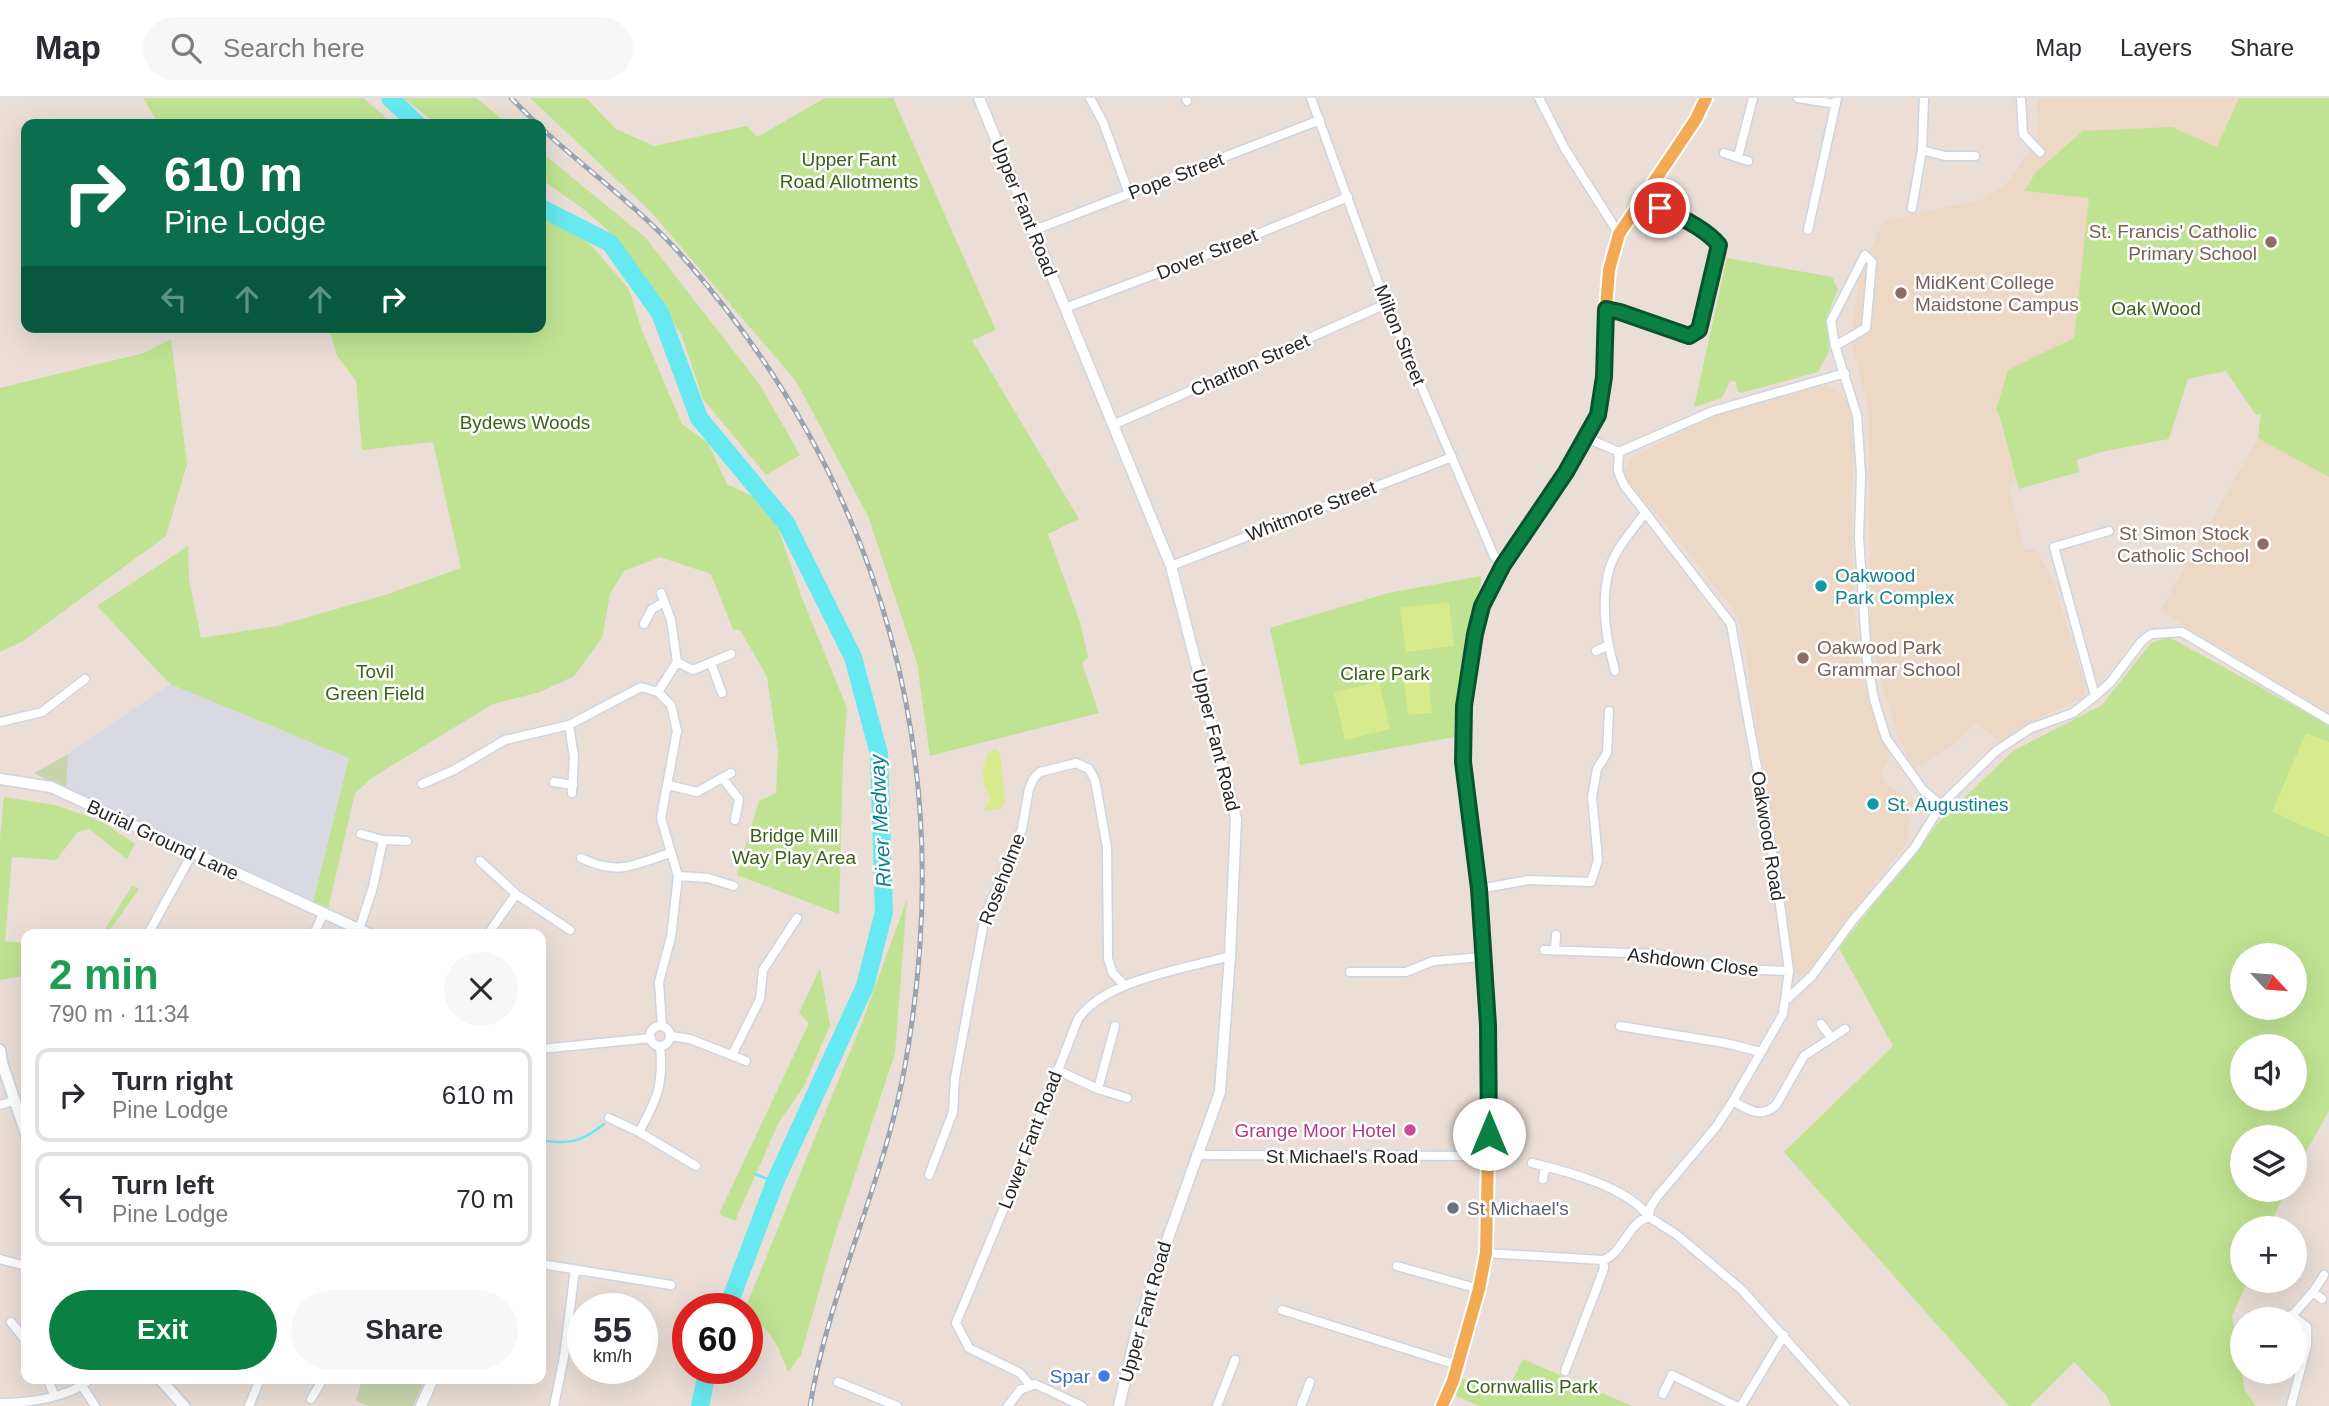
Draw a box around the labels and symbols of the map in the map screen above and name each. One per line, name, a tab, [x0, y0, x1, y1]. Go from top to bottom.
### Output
street label: Upper Fant Road	[987, 136, 1061, 280]
street label: Pope Street	[1125, 148, 1227, 204]
park label: Upper Fant Road Allotments	[780, 149, 918, 192]
pin	[1630, 178, 1690, 238]
place label: St. Francis' Catholic Primary School	[2089, 221, 2257, 264]
street label: Dover Street	[1154, 224, 1261, 284]
marker: St. Francis' Catholic Primary School	[2263, 234, 2279, 250]
place label: MidKent College Maidstone Campus	[1915, 272, 2079, 315]
street label: Milton Street	[1370, 282, 1430, 389]
marker: MidKent College Maidstone Campus	[1893, 285, 1909, 301]
park label: Oak Wood	[2111, 298, 2201, 319]
street label: Charlton Street	[1187, 329, 1313, 401]
park label: Bydews Woods	[460, 412, 590, 433]
street label: Whitmore Street	[1243, 476, 1380, 545]
place label: St Simon Stock Catholic School	[2117, 523, 2249, 566]
marker: St Simon Stock Catholic School	[2255, 536, 2271, 552]
place label: Oakwood Park Complex	[1835, 565, 1955, 608]
marker: Oakwood Park Complex	[1813, 578, 1829, 594]
place label: Oakwood Park Grammar School	[1817, 637, 1961, 680]
marker: Oakwood Park Grammar School	[1795, 650, 1811, 666]
park label: Tovil Green Field	[325, 661, 425, 704]
park label: Clare Park	[1340, 663, 1430, 684]
street label: Upper Fant Road	[1188, 667, 1244, 813]
water label: River Medway	[865, 752, 895, 888]
street label: Oakwood Road	[1747, 770, 1789, 902]
place label: St. Augustines	[1887, 794, 2008, 815]
street label: Burial Ground Lane	[84, 796, 242, 884]
marker: St. Augustines	[1865, 796, 1881, 812]
park label: Bridge Mill Way Play Area	[732, 825, 856, 868]
street label: Roseholme	[975, 830, 1029, 928]
north arrow	[2230, 943, 2306, 1020]
street label: Ashdown Close	[1626, 944, 1760, 980]
street label: Lower Fant Road	[994, 1068, 1066, 1212]
position arrow	[1452, 1097, 1526, 1171]
place label: Grange Moor Hotel	[1234, 1120, 1396, 1141]
marker: Grange Moor Hotel	[1402, 1122, 1418, 1138]
street label: St Michael's Road	[1266, 1146, 1418, 1167]
place label: St Michael's	[1467, 1198, 1569, 1219]
marker: St Michael's	[1445, 1200, 1461, 1216]
street label: Upper Fant Road	[1115, 1239, 1175, 1385]
speed limit sign: 60	[672, 1293, 763, 1384]
place label: Spar	[1050, 1366, 1091, 1387]
marker: Spar	[1096, 1368, 1112, 1384]
park label: Cornwallis Park	[1466, 1376, 1598, 1397]

